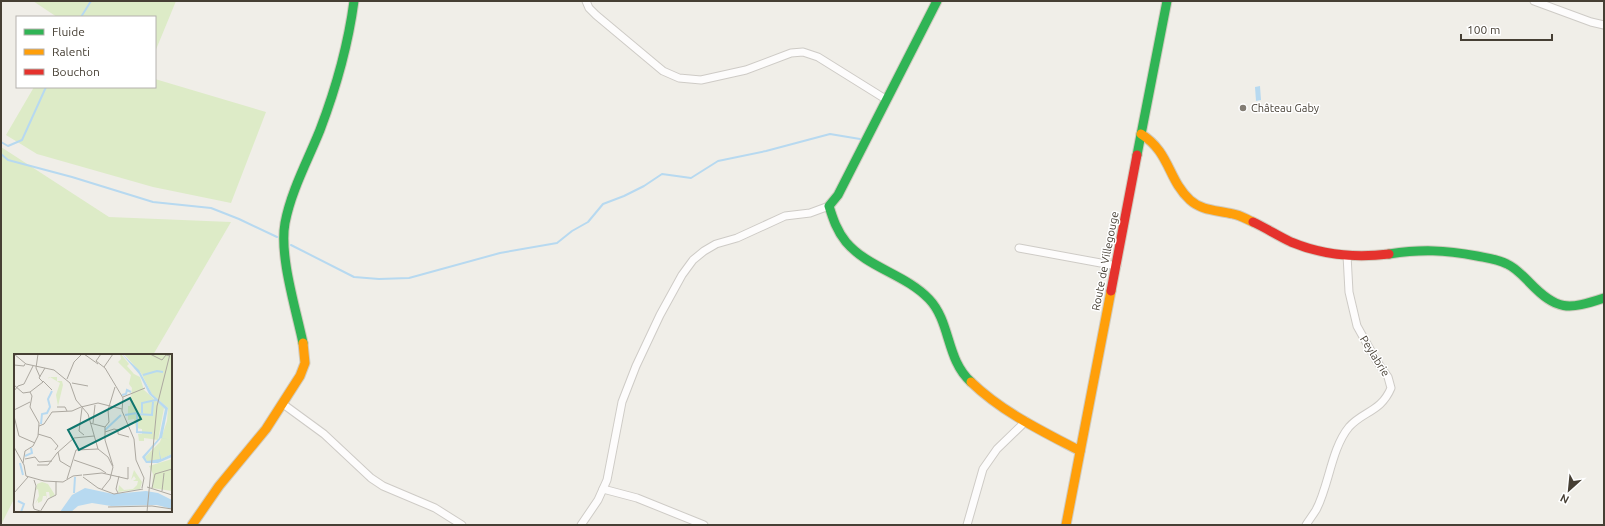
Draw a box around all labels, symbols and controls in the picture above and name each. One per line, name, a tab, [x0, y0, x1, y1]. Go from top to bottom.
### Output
legend	[16, 16, 156, 88]
scale bar	[1461, 16, 1552, 42]
text: 100 m	[1467, 23, 1500, 36]
text: Fluide	[52, 25, 85, 38]
text: Ralenti	[52, 45, 90, 58]
text: Bouchon	[52, 65, 100, 78]
place label: Château Gaby	[1251, 102, 1320, 114]
marker: Château Gaby	[1238, 103, 1248, 113]
street label: Route de Villegouge	[1089, 210, 1121, 312]
street label: Peylabrie	[1358, 333, 1392, 379]
inset map	[14, 354, 172, 512]
north arrow	[1549, 470, 1589, 510]
text: N	[1558, 492, 1571, 506]

